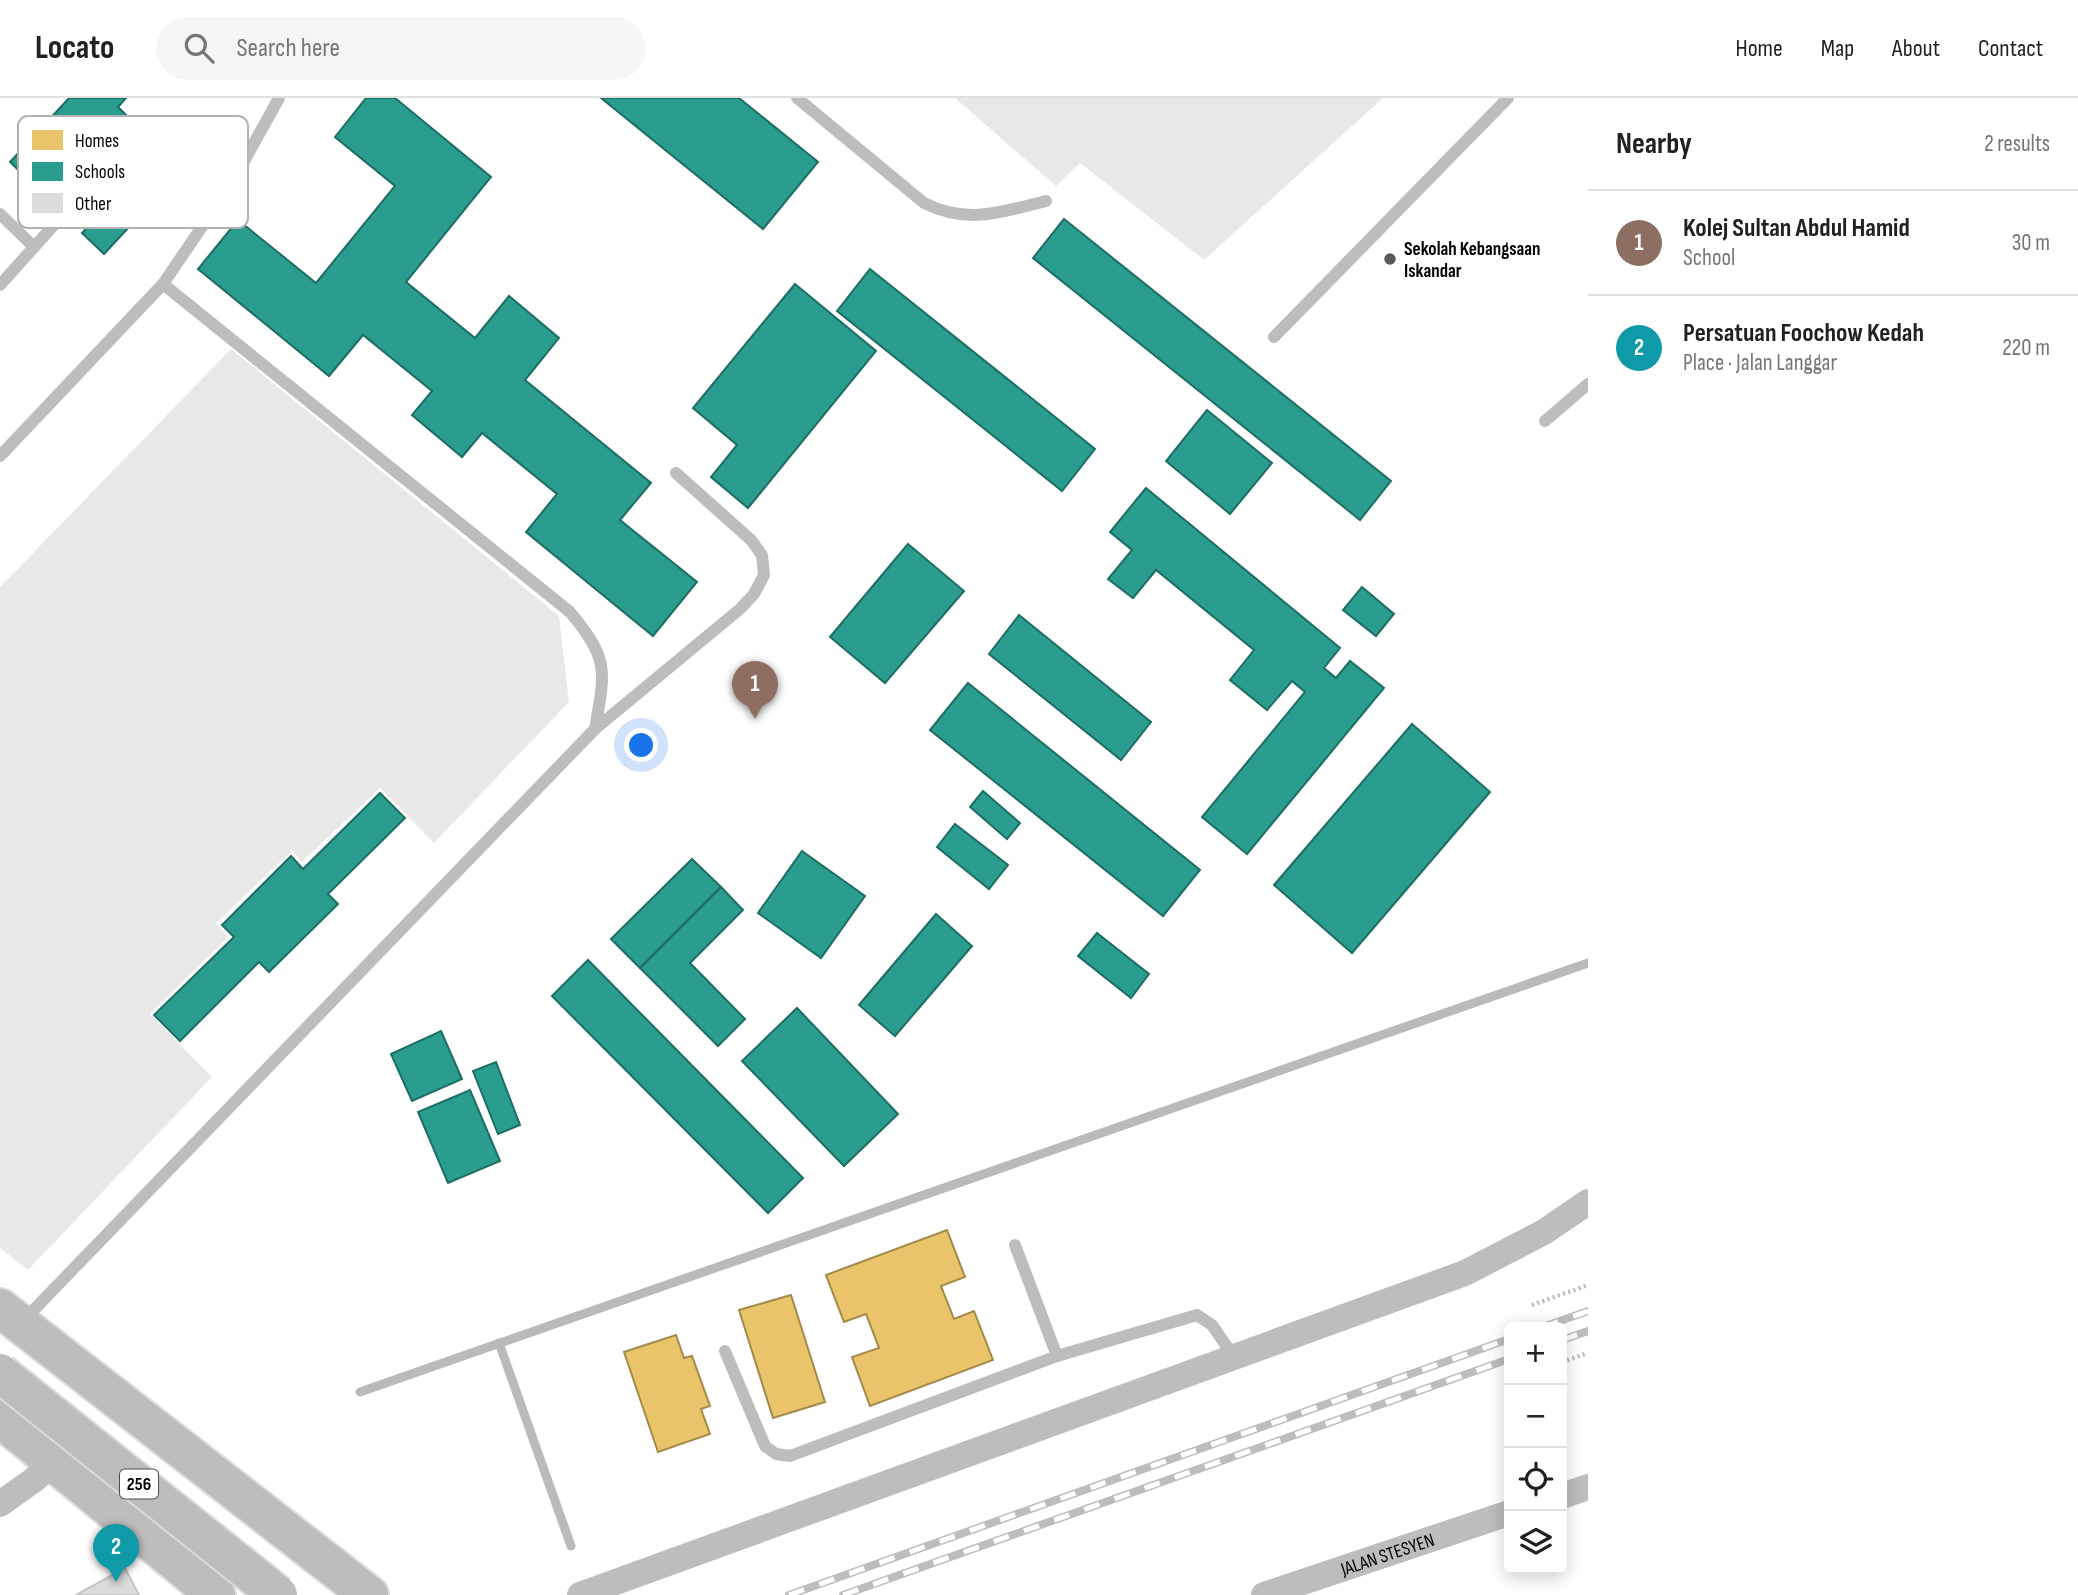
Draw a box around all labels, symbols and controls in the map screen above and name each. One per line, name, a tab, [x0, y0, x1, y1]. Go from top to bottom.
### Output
search box	[156, 17, 646, 80]
text: Locato	[35, 28, 114, 68]
icon: search	[180, 29, 218, 67]
text: Search here	[236, 33, 340, 64]
text: Home	[1735, 34, 1783, 63]
text: Map	[1821, 34, 1854, 63]
text: About	[1892, 34, 1940, 63]
text: Contact	[1978, 34, 2043, 63]
legend	[18, 116, 248, 228]
text: Nearby	[1616, 126, 1692, 162]
text: Homes	[75, 130, 119, 153]
text: 2 results	[1984, 130, 2050, 158]
text: Schools	[75, 161, 125, 184]
text: Other	[75, 193, 112, 216]
text: Kolej Sultan Abdul Hamid	[1683, 213, 1910, 244]
text: 1	[1634, 229, 1644, 257]
text: 30 m	[2012, 229, 2050, 257]
place label: Sekolah Kebangsaan Iskandar	[1404, 238, 1541, 283]
text: School	[1683, 244, 1735, 272]
marker: Sekolah Kebangsaan Iskandar	[1382, 251, 1398, 267]
text: Persatuan Foochow Kedah	[1683, 318, 1924, 349]
text: 2	[1634, 334, 1644, 362]
text: 220 m	[2002, 334, 2050, 362]
text: Place · Jalan Langgar	[1683, 349, 1837, 377]
pin: 1	[732, 661, 778, 719]
your location	[624, 728, 658, 762]
map controls	[1504, 1322, 1567, 1574]
button: +	[1504, 1322, 1567, 1385]
button: −	[1504, 1385, 1567, 1448]
button: locate	[1504, 1448, 1567, 1511]
road number: 256	[120, 1470, 158, 1498]
button: layers	[1504, 1511, 1567, 1574]
pin: 2	[93, 1524, 139, 1582]
street label: JALAN STESYEN	[1337, 1529, 1438, 1582]

